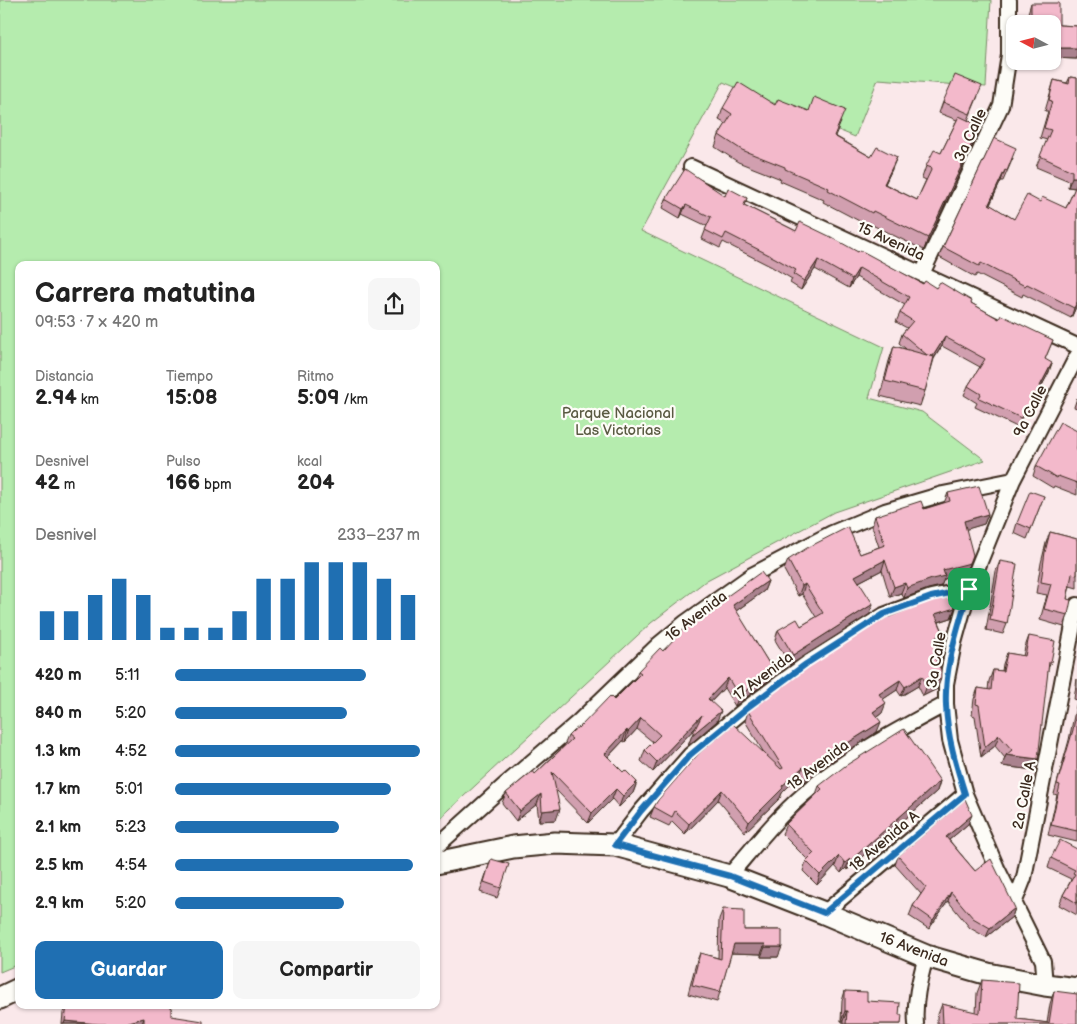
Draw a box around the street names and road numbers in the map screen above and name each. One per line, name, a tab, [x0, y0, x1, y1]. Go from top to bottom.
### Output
street label: 3a Calle	[950, 106, 991, 165]
street label: 15 Avenida	[854, 218, 928, 265]
street label: 9a Calle	[1009, 382, 1052, 440]
street label: 16 Avenida	[662, 587, 731, 646]
street label: 3a Calle	[922, 631, 951, 690]
street label: 17 Avenida	[730, 648, 797, 705]
street label: 18 Avenida	[784, 736, 853, 795]
street label: 2a Calle A	[1009, 758, 1041, 831]
street label: 18 Avenida A	[845, 806, 924, 876]
street label: 16 Avenida	[876, 928, 951, 971]

